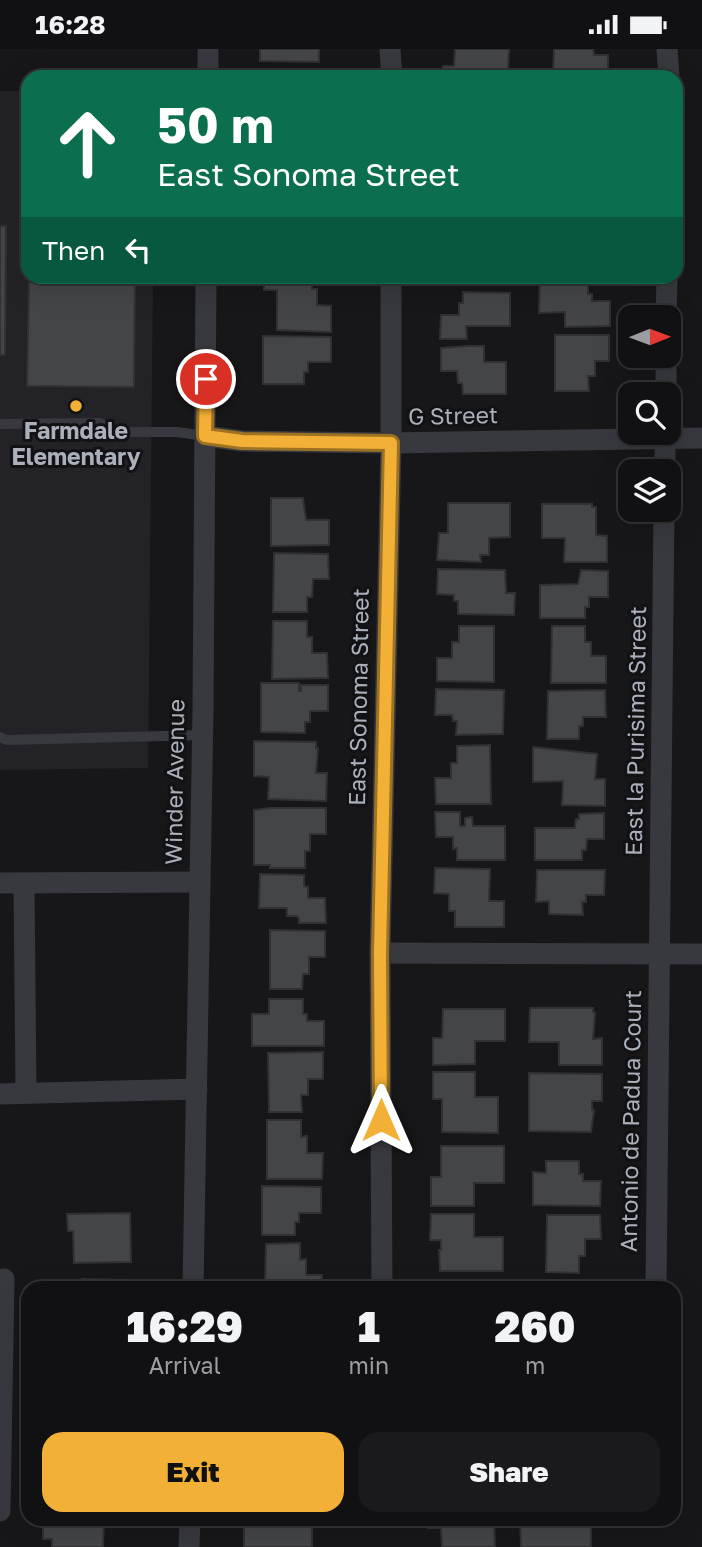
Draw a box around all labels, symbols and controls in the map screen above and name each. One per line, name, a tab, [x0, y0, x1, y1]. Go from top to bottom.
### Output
text: 16:28	[35, 9, 106, 40]
text: 50 m	[157, 95, 274, 154]
icon: ahead	[42, 98, 133, 189]
text: East Sonoma Street	[157, 155, 460, 193]
icon: left	[119, 231, 157, 269]
text: Then	[42, 235, 105, 266]
north arrow	[618, 305, 681, 367]
map controls	[618, 305, 681, 522]
pin	[176, 349, 236, 409]
icon: arrive	[187, 360, 225, 398]
button: search	[618, 382, 681, 445]
marker: Farmdale Elementary	[68, 398, 84, 414]
street label: G Street	[408, 400, 498, 430]
place label: Farmdale Elementary	[11, 416, 141, 470]
button: layers	[618, 459, 681, 522]
street label: East Sonoma Street	[342, 588, 374, 806]
street label: East la Purisima Street	[619, 606, 651, 856]
street label: Winder Avenue	[159, 699, 189, 865]
street label: Antonio de Padua Court	[614, 990, 646, 1252]
position arrow	[344, 1083, 418, 1157]
text: 16:29	[126, 1301, 243, 1351]
text: 1	[358, 1301, 380, 1351]
text: 260	[495, 1301, 576, 1351]
text: Arrival	[149, 1351, 221, 1379]
text: min	[348, 1351, 389, 1379]
text: m	[525, 1351, 545, 1379]
button: Exit	[42, 1432, 344, 1512]
button: Share	[358, 1432, 660, 1512]

